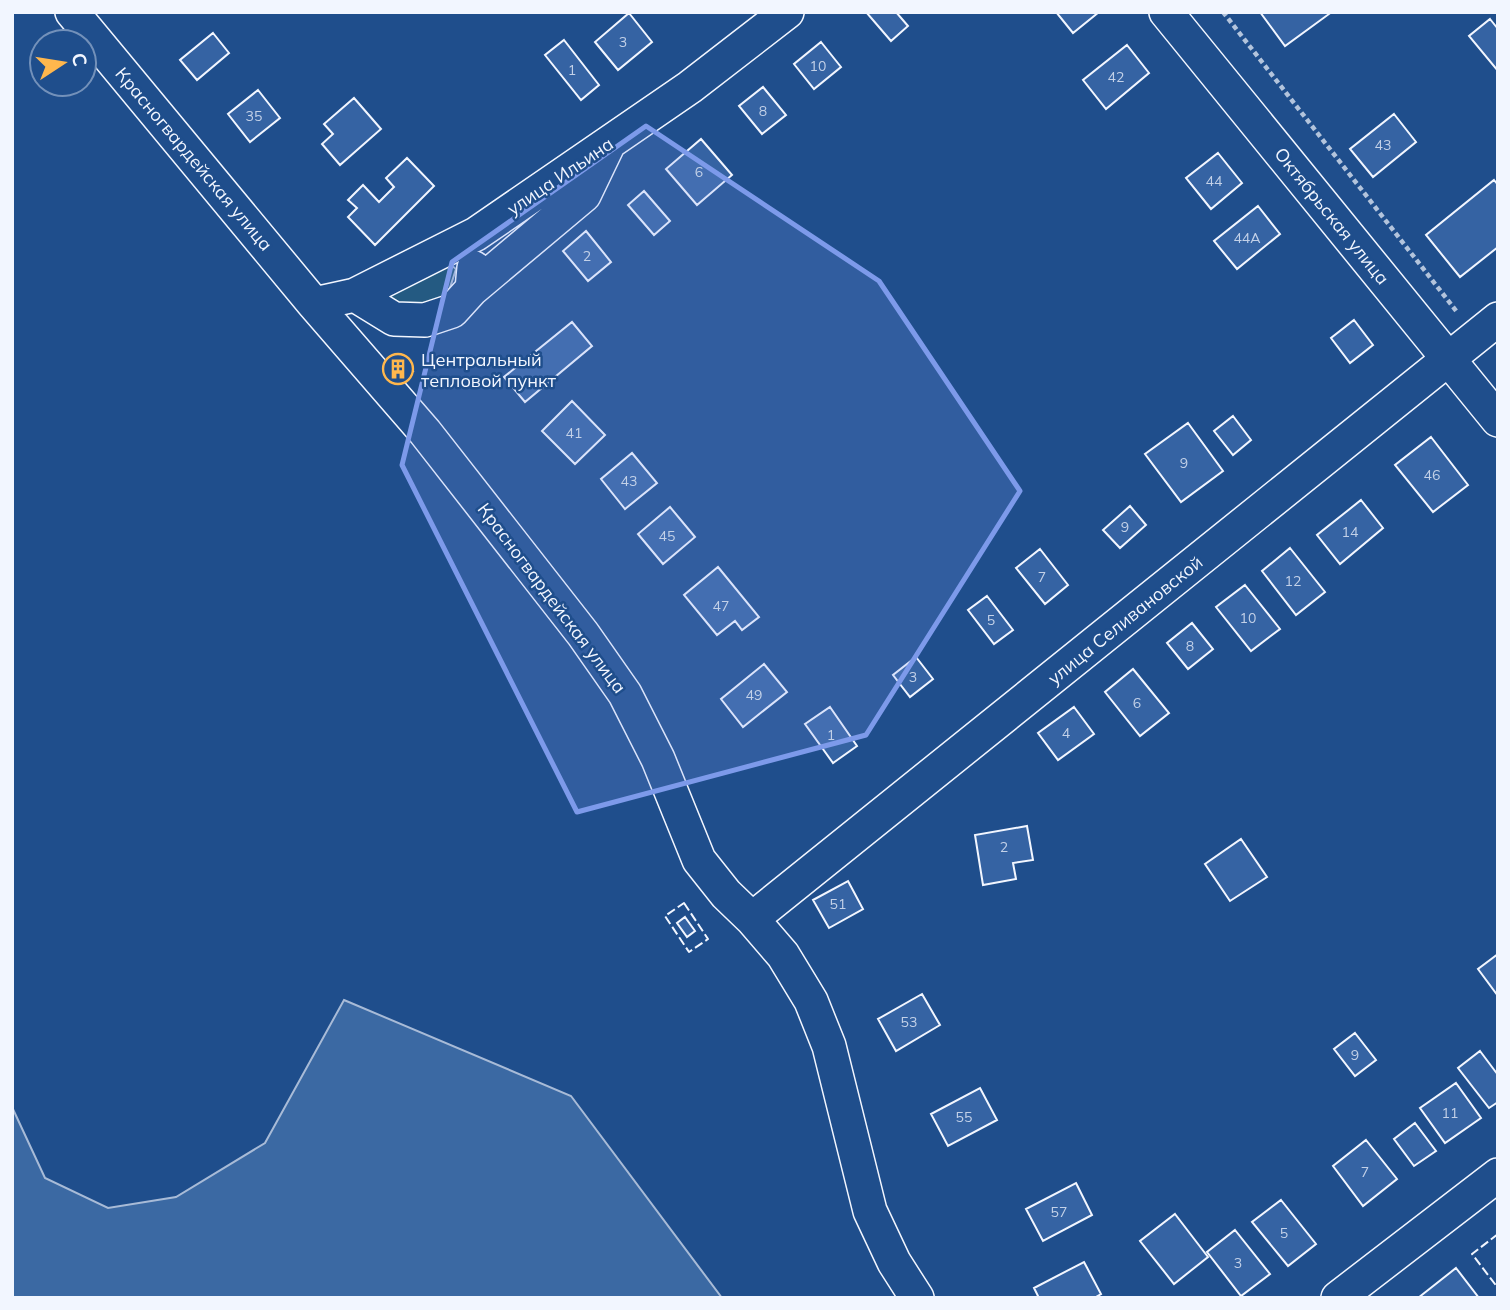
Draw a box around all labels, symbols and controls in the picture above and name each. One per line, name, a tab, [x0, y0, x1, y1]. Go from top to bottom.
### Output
north arrow	[28, 28, 98, 98]
house number: 3	[619, 33, 627, 51]
text: С	[67, 51, 93, 68]
house number: 10	[810, 57, 826, 75]
house number: 1	[568, 61, 576, 79]
street label: Красногвардейская улица	[110, 63, 278, 255]
house number: 42	[1108, 68, 1124, 86]
house number: 8	[759, 102, 767, 120]
house number: 35	[246, 107, 262, 125]
street label: улица Ильина	[502, 132, 618, 220]
house number: 43	[1375, 136, 1391, 154]
street label: Октябрьская улица	[1270, 143, 1394, 289]
house number: 6	[695, 163, 703, 181]
house number: 44	[1206, 172, 1223, 190]
house number: 44А	[1233, 229, 1261, 247]
house number: 2	[583, 247, 591, 265]
place label: Центральный тепловой пункт	[421, 348, 557, 392]
building icon: Центральный тепловой пункт	[381, 352, 415, 386]
house number: 41	[566, 424, 582, 442]
house number: 9	[1180, 454, 1188, 472]
house number: 46	[1424, 466, 1440, 484]
house number: 43	[621, 472, 637, 490]
street label: Красногвардейская улица	[473, 498, 631, 698]
house number: 9	[1121, 518, 1129, 536]
house number: 14	[1342, 523, 1359, 541]
house number: 45	[659, 527, 675, 545]
street label: улица Селивановской	[1043, 550, 1207, 690]
house number: 7	[1038, 568, 1046, 586]
house number: 12	[1285, 572, 1301, 590]
house number: 47	[713, 597, 729, 615]
house number: 10	[1240, 609, 1256, 627]
house number: 5	[987, 611, 995, 629]
house number: 8	[1186, 637, 1194, 655]
house number: 3	[909, 668, 917, 686]
house number: 49	[746, 686, 762, 704]
house number: 6	[1133, 694, 1141, 712]
house number: 4	[1062, 724, 1071, 742]
house number: 1	[827, 726, 835, 744]
house number: 2	[1000, 838, 1008, 856]
house number: 51	[830, 895, 846, 913]
house number: 53	[901, 1013, 917, 1031]
house number: 9	[1351, 1046, 1359, 1064]
house number: 11	[1442, 1104, 1458, 1122]
house number: 55	[956, 1108, 972, 1126]
house number: 7	[1361, 1163, 1369, 1181]
house number: 57	[1051, 1203, 1067, 1221]
house number: 5	[1280, 1224, 1288, 1242]
house number: 3	[1234, 1254, 1242, 1272]

